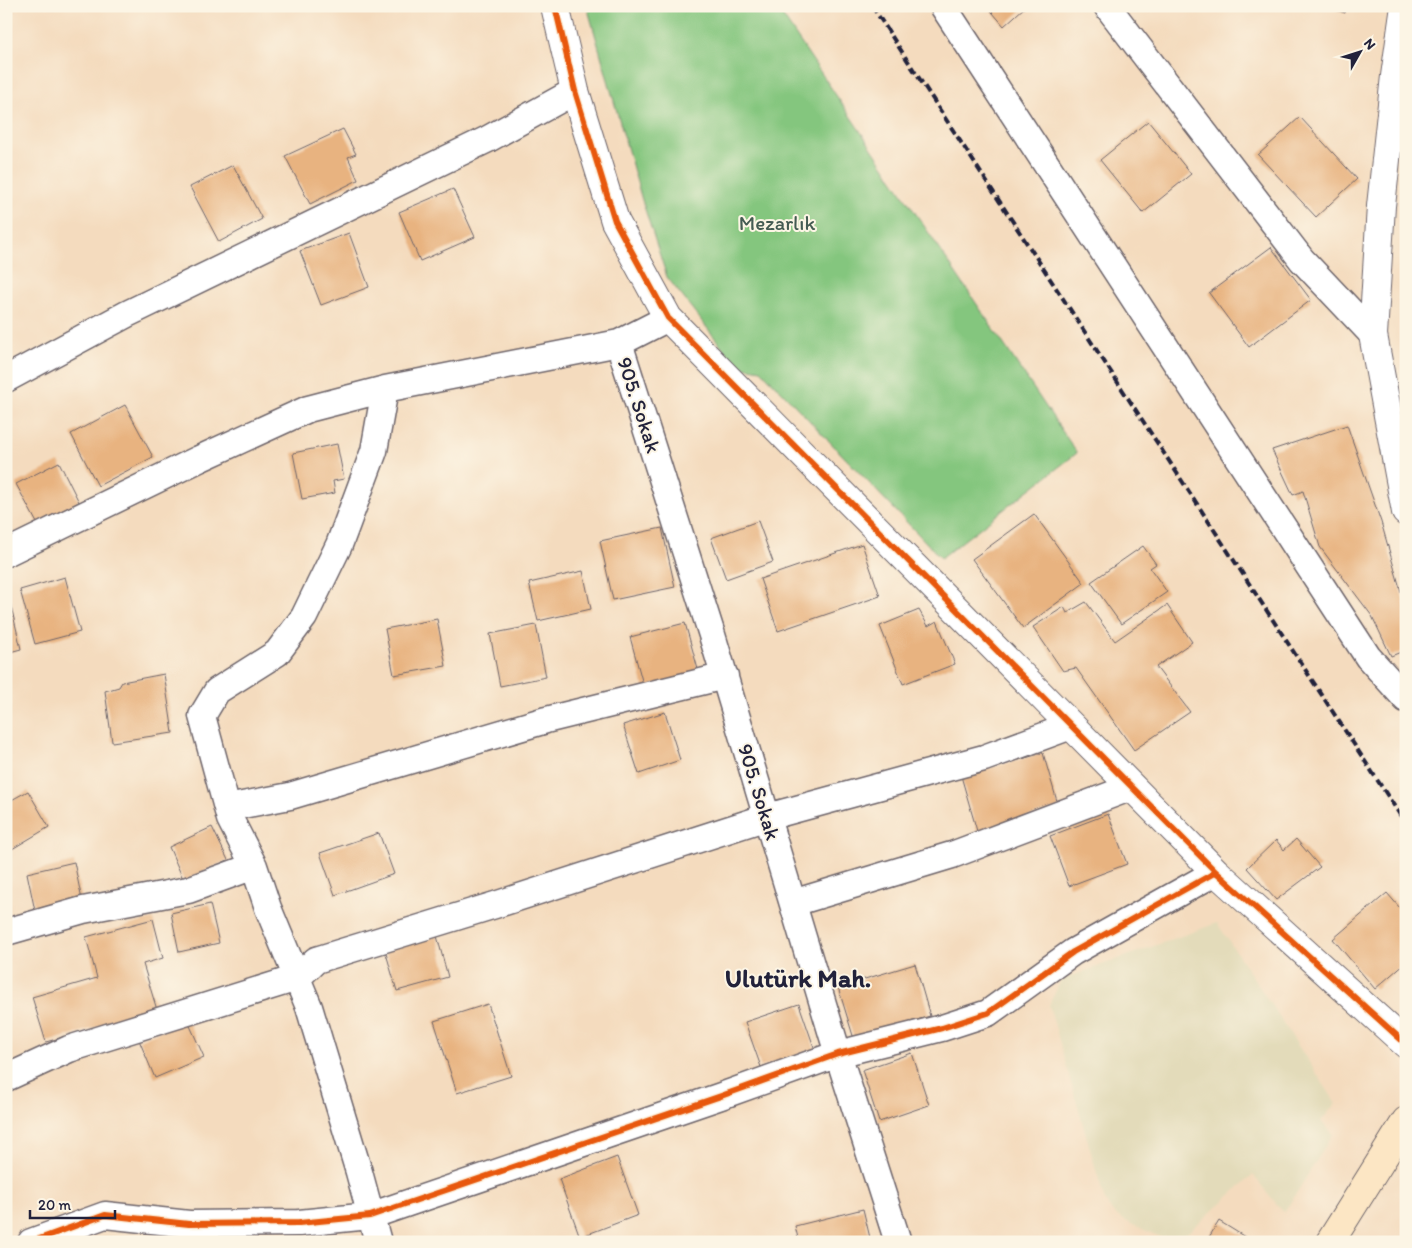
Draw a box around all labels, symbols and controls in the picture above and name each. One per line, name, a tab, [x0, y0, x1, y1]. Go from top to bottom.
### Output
north arrow	[1334, 28, 1384, 78]
text: N	[1360, 35, 1379, 53]
park label: Mezarlık	[739, 210, 815, 235]
street label: 905. Sokak	[612, 354, 667, 456]
street label: 905. Sokak	[733, 741, 786, 843]
district label: Ulutürk Mah.	[725, 962, 871, 994]
scale bar	[30, 1188, 115, 1220]
text: 20 m	[38, 1196, 72, 1214]

